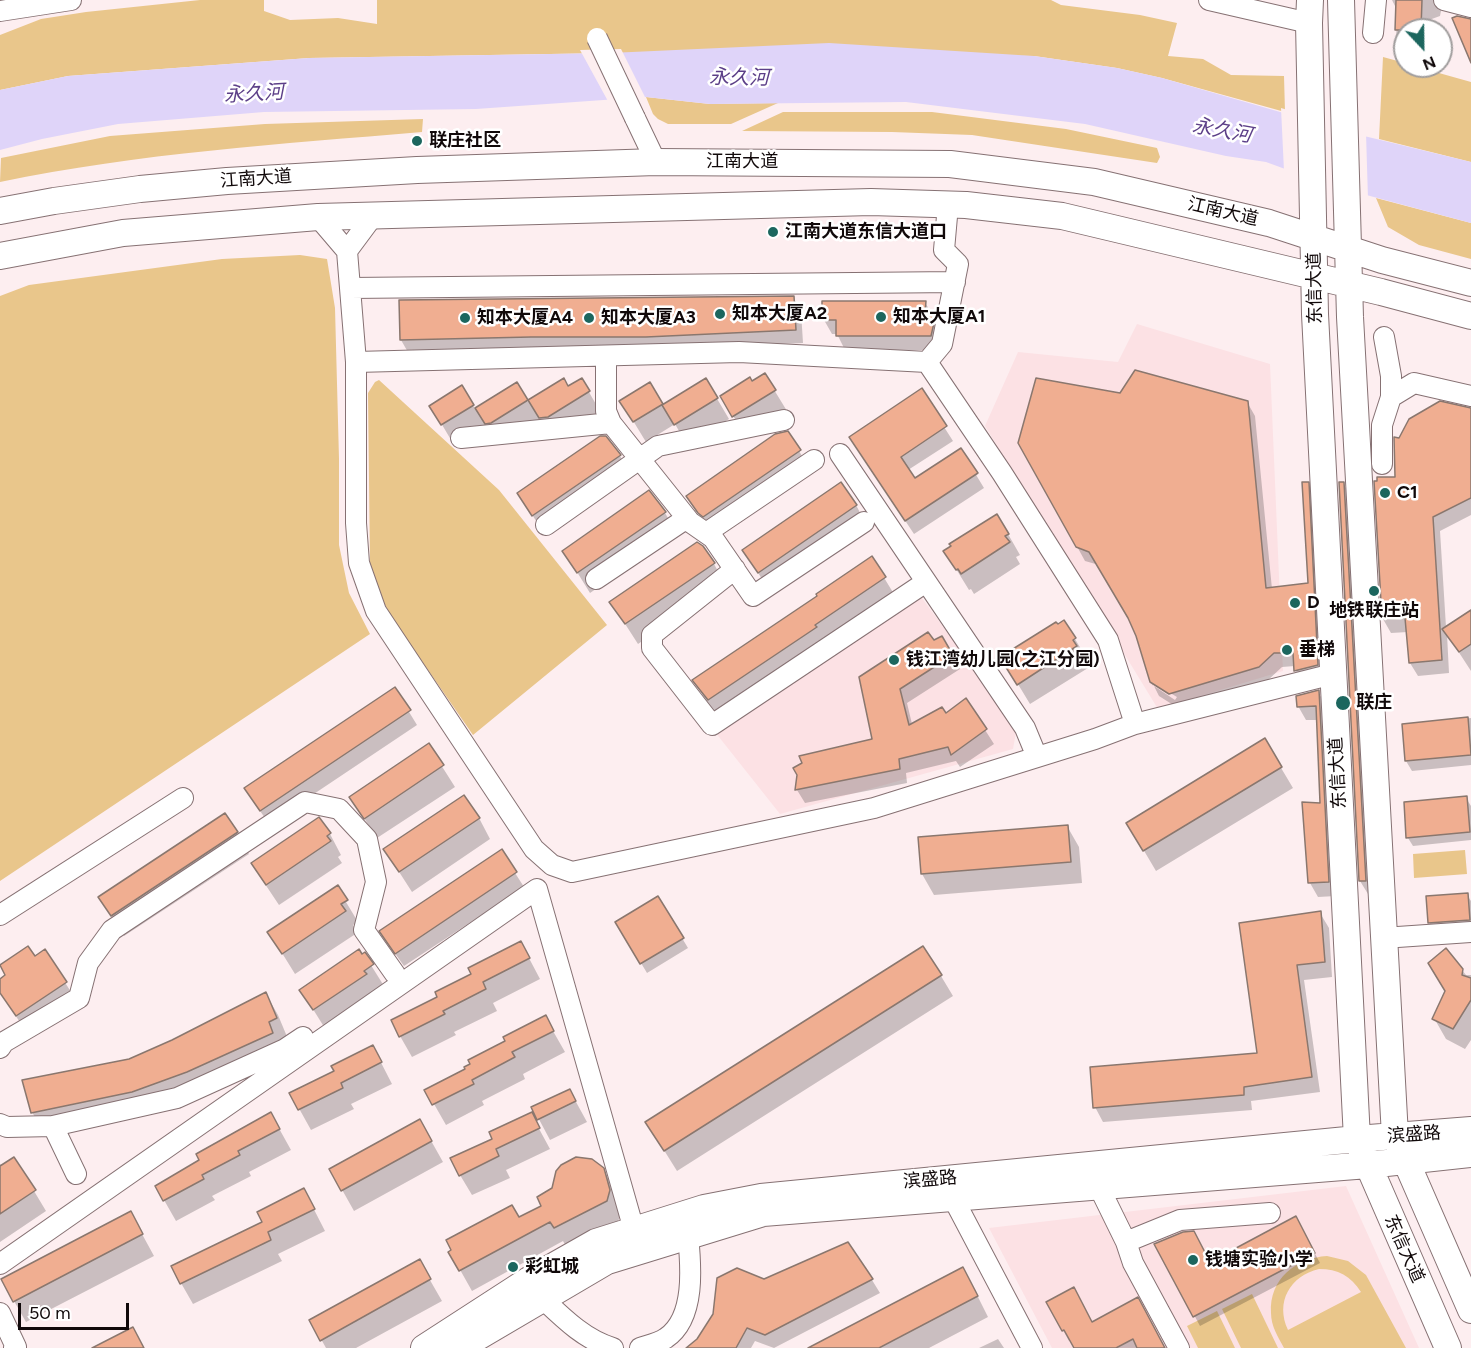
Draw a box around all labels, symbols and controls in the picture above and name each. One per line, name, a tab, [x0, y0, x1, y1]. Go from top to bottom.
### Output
north arrow	[1393, 18, 1453, 78]
text: N	[1420, 52, 1438, 74]
water label: 永久河	[709, 65, 769, 91]
water label: 永久河	[223, 80, 285, 108]
water label: 永久河	[1190, 114, 1254, 148]
place label: 联庄社区	[429, 130, 501, 152]
marker: 联庄社区	[410, 134, 424, 148]
street label: 江南大道	[706, 151, 778, 173]
street label: 江南大道	[219, 166, 293, 192]
street label: 江南大道	[1185, 193, 1261, 231]
place label: 江南大道东信大道口	[785, 221, 947, 243]
marker: 江南大道东信大道口	[766, 225, 780, 239]
street label: 东信大道	[1304, 252, 1326, 324]
place label: 知本大厦A2	[732, 303, 827, 325]
place label: 知本大厦A1	[893, 306, 985, 328]
place label: 知本大厦A4	[477, 307, 573, 329]
place label: 知本大厦A3	[601, 307, 696, 329]
marker: 知本大厦A2	[713, 307, 727, 321]
marker: 知本大厦A1	[874, 310, 888, 324]
marker: 知本大厦A4	[458, 311, 472, 325]
marker: 知本大厦A3	[582, 311, 596, 325]
place label: C1	[1397, 482, 1418, 504]
marker: C1	[1378, 486, 1392, 500]
marker: 地铁联庄站	[1367, 584, 1381, 598]
place label: D	[1307, 592, 1320, 614]
marker: D	[1288, 596, 1302, 610]
place label: 地铁联庄站	[1329, 600, 1419, 622]
place label: 垂梯	[1299, 639, 1335, 661]
marker: 垂梯	[1280, 643, 1294, 657]
place label: 钱江湾幼儿园(之江分园)	[906, 649, 1100, 671]
marker: 钱江湾幼儿园(之江分园)	[887, 653, 901, 667]
place label: 联庄	[1356, 692, 1392, 714]
marker: 联庄	[1334, 694, 1352, 712]
street label: 东信大道	[1325, 736, 1351, 810]
street label: 滨盛路	[1386, 1122, 1442, 1148]
street label: 滨盛路	[902, 1167, 958, 1193]
street label: 东信大道	[1379, 1212, 1429, 1286]
place label: 钱塘实验小学	[1205, 1249, 1313, 1271]
marker: 钱塘实验小学	[1186, 1253, 1200, 1267]
place label: 彩虹城	[525, 1256, 579, 1278]
marker: 彩虹城	[506, 1260, 520, 1274]
scale bar	[21, 1291, 132, 1329]
text: 50 m	[29, 1302, 71, 1324]

